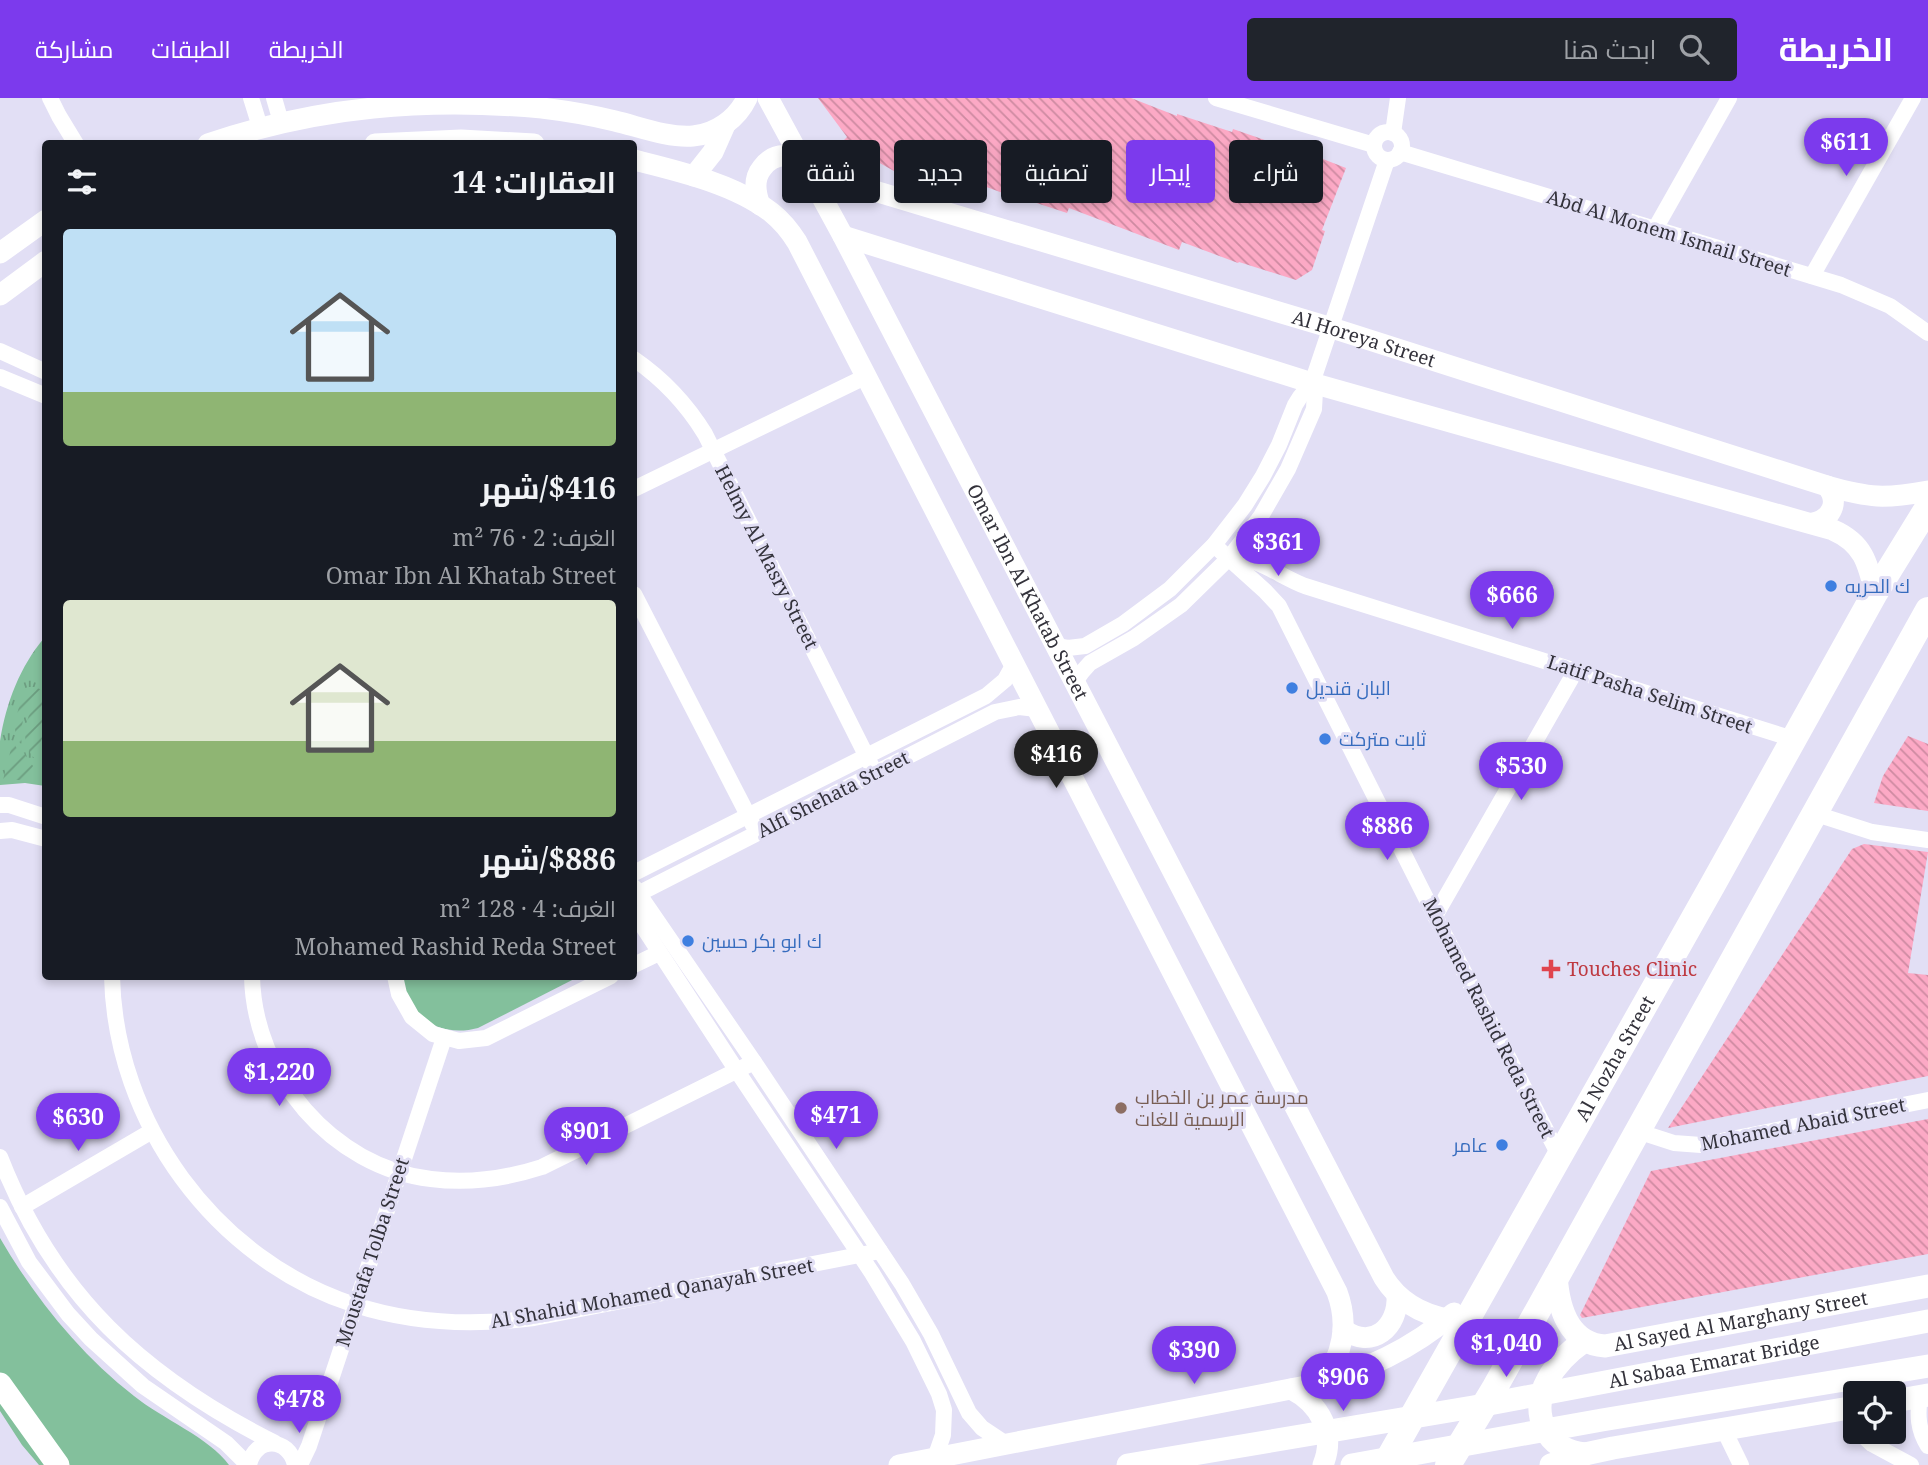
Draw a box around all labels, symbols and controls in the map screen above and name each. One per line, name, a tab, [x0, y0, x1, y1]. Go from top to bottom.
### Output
search box	[1247, 18, 1737, 81]
text: الخريطة	[1779, 26, 1893, 71]
icon: search	[1675, 30, 1713, 68]
text: ابحث هنا	[1563, 31, 1657, 67]
text: مشاركة	[35, 32, 113, 65]
text: الطبقات	[151, 32, 231, 65]
text: الخريطة	[269, 32, 344, 65]
pin: $611	[1805, 118, 1887, 178]
text: $611	[1820, 125, 1872, 157]
chip: شقة	[782, 140, 880, 203]
chip: جديد	[894, 140, 987, 203]
chip: تصفية	[1001, 140, 1112, 203]
chip: إيجار	[1126, 140, 1215, 203]
chip: شراء	[1229, 140, 1323, 203]
text: العقارات: 14	[452, 161, 616, 202]
icon: filters	[63, 163, 101, 201]
street label: Abd Al Monem Ismail Street	[1544, 183, 1795, 283]
icon: home	[277, 274, 403, 400]
street label: Al Horeya Street	[1289, 304, 1439, 373]
street label: Helmy Al Masry Street	[709, 461, 825, 654]
text: $416/شهر	[481, 467, 616, 508]
street label: Omar Ibn Al Khatab Street	[961, 479, 1095, 705]
pin: $361	[1237, 518, 1319, 578]
text: الغرف: 2 · 76 m²	[452, 521, 616, 553]
text: $361	[1252, 525, 1304, 557]
text: Omar Ibn Al Khatab Street	[326, 559, 616, 591]
pin: $666	[1471, 572, 1553, 631]
place label: ك الحريه	[1845, 573, 1910, 599]
text: $666	[1486, 578, 1538, 610]
marker: ك الحريه	[1823, 578, 1839, 594]
icon: home	[277, 645, 403, 771]
street label: Latif Pasha Selim Street	[1544, 649, 1756, 740]
place label: البان قنديل	[1306, 675, 1391, 701]
marker: البان قنديل	[1284, 680, 1300, 696]
place label: ثابت متركت	[1339, 726, 1426, 752]
pin: $416	[1015, 730, 1097, 790]
marker: ثابت متركت	[1317, 731, 1333, 747]
text: $416	[1030, 737, 1082, 769]
pin: $530	[1480, 742, 1562, 802]
street label: Alfi Shehata Street	[752, 744, 914, 844]
text: $530	[1495, 749, 1547, 781]
pin: $886	[1346, 802, 1428, 862]
text: $886	[1361, 809, 1413, 841]
text: $886/شهر	[481, 838, 616, 879]
text: الغرف: 4 · 128 m²	[440, 892, 616, 924]
street label: Mohamed Rashid Reda Street	[1417, 894, 1561, 1143]
place label: ك ابو بكر حسين	[702, 928, 822, 954]
text: Mohamed Rashid Reda Street	[294, 930, 616, 962]
marker: ك ابو بكر حسين	[680, 933, 696, 949]
place label: Touches Clinic	[1567, 956, 1697, 982]
marker: Touches Clinic	[1541, 959, 1561, 979]
street label: Al Nozha Street	[1569, 991, 1661, 1126]
pin: $1,220	[222, 1048, 336, 1108]
text: $1,220	[243, 1055, 315, 1087]
place label: مدرسة عمر بن الخطاب الرسمية للغات	[1135, 1084, 1309, 1132]
pin: $471	[795, 1091, 877, 1151]
street label: Mohamed Abaid Street	[1699, 1091, 1908, 1157]
pin: $630	[37, 1094, 119, 1153]
text: $471	[810, 1098, 862, 1130]
text: $630	[52, 1100, 104, 1132]
marker: مدرسة عمر بن الخطاب الرسمية للغات	[1113, 1100, 1129, 1116]
pin: $901	[545, 1108, 627, 1167]
text: $901	[560, 1114, 612, 1146]
place label: عامر	[1452, 1132, 1488, 1158]
marker: عامر	[1494, 1137, 1510, 1153]
street label: Moustafa Tolba Street	[329, 1154, 415, 1350]
street label: Al Shahid Mohamed Qanayah Street	[489, 1252, 816, 1334]
street label: Al Sayed Al Marghany Street	[1611, 1284, 1870, 1357]
pin: $1,040	[1449, 1320, 1563, 1379]
pin: $390	[1153, 1326, 1235, 1386]
text: $1,040	[1470, 1326, 1542, 1358]
street label: Al Sabaa Emarat Bridge	[1606, 1329, 1822, 1394]
text: $390	[1168, 1333, 1220, 1365]
pin: $906	[1302, 1354, 1384, 1413]
text: $906	[1317, 1360, 1369, 1392]
pin: $478	[258, 1376, 340, 1435]
map controls	[1843, 1381, 1906, 1444]
button: locate	[1843, 1381, 1906, 1444]
text: $478	[273, 1382, 325, 1414]

